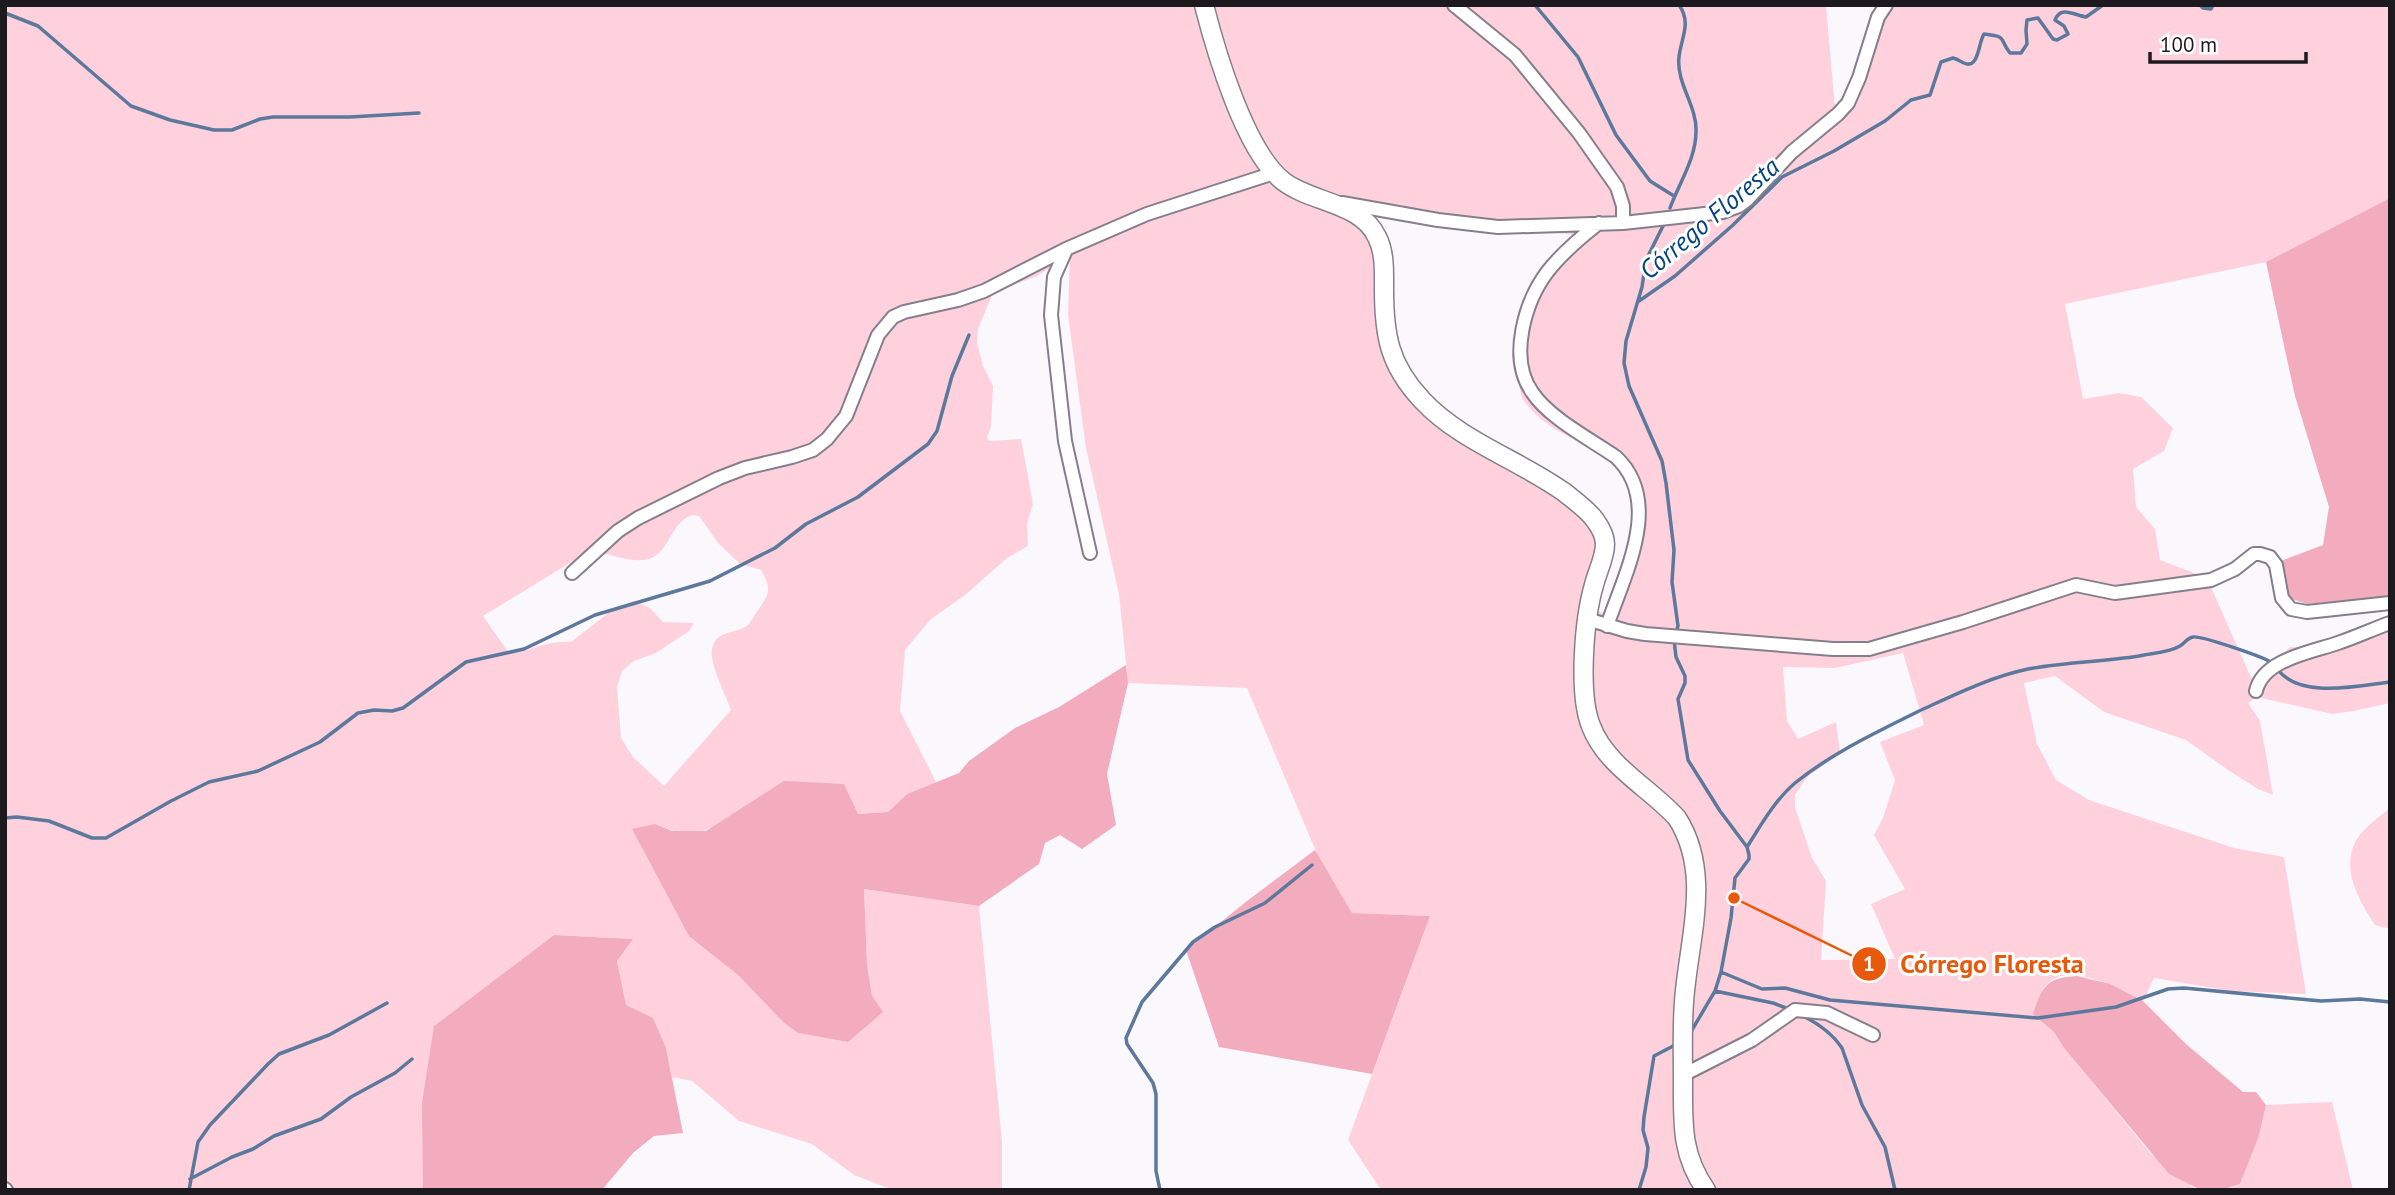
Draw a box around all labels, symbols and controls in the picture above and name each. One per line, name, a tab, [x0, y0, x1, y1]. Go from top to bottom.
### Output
scale bar	[2150, 21, 2306, 65]
text: 100 m	[2160, 31, 2217, 58]
water label: Córrego Floresta	[1632, 150, 1786, 286]
callout: Córrego Floresta	[1851, 940, 2098, 987]
text: Córrego Floresta	[1900, 947, 2084, 980]
text: 1	[1863, 950, 1875, 977]

